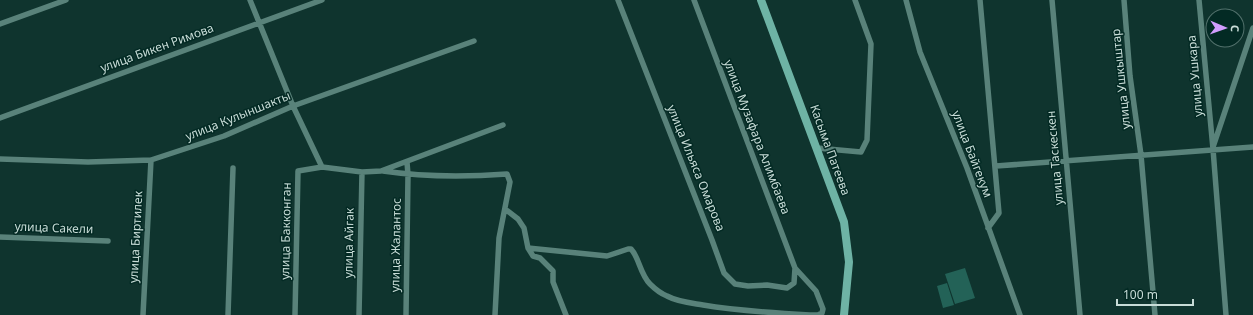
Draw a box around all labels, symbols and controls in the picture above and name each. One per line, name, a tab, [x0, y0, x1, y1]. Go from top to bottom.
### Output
north arrow	[1205, 8, 1245, 48]
street label: улица Бикен Римова	[98, 19, 216, 76]
text: С	[1228, 25, 1243, 32]
street label: улица Ушкыштар	[1107, 28, 1134, 130]
street label: улица Ушкара	[1182, 34, 1207, 118]
street label: улица Музафара Алимбаева	[720, 57, 795, 217]
street label: улица Кулыншакты	[183, 87, 293, 144]
street label: улица Ильяса Омарова	[663, 102, 730, 234]
street label: Касыма Патеева	[806, 102, 855, 198]
street label: улица Байгекум	[948, 108, 997, 200]
street label: улица Таскескен	[1042, 110, 1067, 206]
street label: улица Бакконган	[276, 182, 295, 280]
street label: улица Биртилек	[125, 190, 146, 283]
street label: улица Жалантос	[386, 198, 405, 292]
street label: улица Айгак	[339, 207, 358, 278]
street label: улица Сакели	[14, 218, 94, 237]
scale bar	[1117, 281, 1193, 307]
text: 100 m	[1123, 286, 1158, 303]

